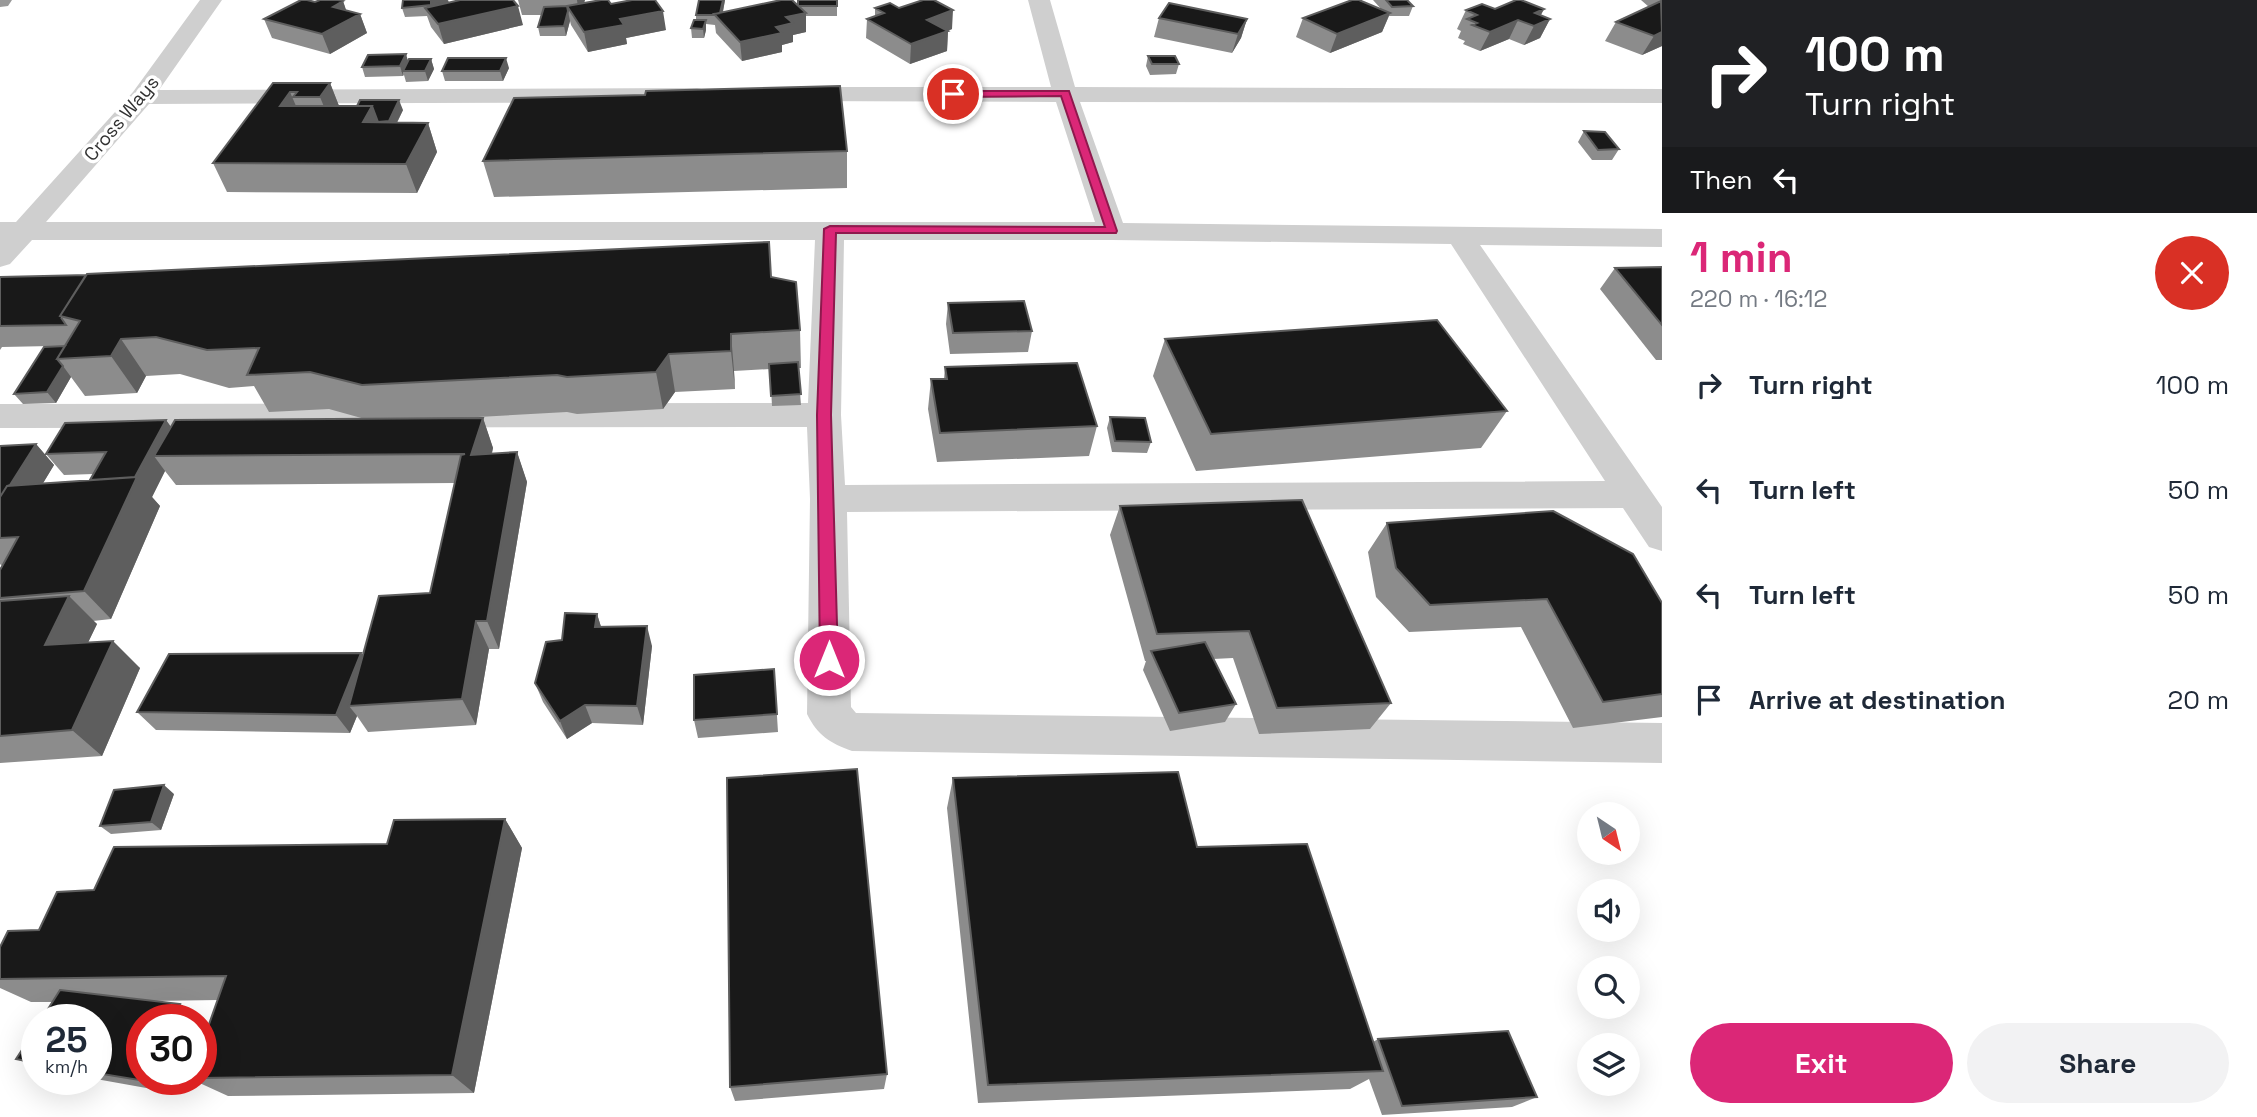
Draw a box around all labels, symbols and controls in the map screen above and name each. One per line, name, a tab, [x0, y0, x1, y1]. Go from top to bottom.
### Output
text: 100 m	[1805, 23, 1945, 85]
icon: right	[1690, 28, 1781, 119]
pin	[923, 64, 983, 124]
street label: Cross Ways	[78, 70, 164, 166]
icon: arrive	[934, 75, 972, 113]
text: Turn right	[1805, 84, 1955, 124]
icon: left	[1767, 161, 1805, 199]
text: Then	[1690, 163, 1753, 197]
text: 1 min	[1690, 231, 1793, 284]
button: close	[2155, 236, 2229, 310]
text: 220 m · 16:12	[1690, 284, 1827, 314]
icon: right	[1690, 366, 1728, 404]
text: Turn right	[1749, 368, 1873, 402]
text: 100 m	[2156, 368, 2229, 402]
icon: left	[1690, 471, 1728, 509]
text: Turn left	[1749, 473, 1856, 507]
text: 50 m	[2168, 473, 2229, 507]
icon: left	[1690, 576, 1728, 614]
text: Turn left	[1749, 578, 1856, 612]
text: 50 m	[2168, 578, 2229, 612]
position arrow	[792, 623, 866, 697]
icon: arrive	[1690, 681, 1728, 719]
text: Arrive at destination	[1749, 683, 2006, 717]
text: 20 m	[2168, 683, 2229, 717]
north arrow	[1577, 802, 1640, 864]
map controls	[1577, 802, 1640, 1096]
button: sound	[1577, 879, 1640, 942]
button: search	[1577, 956, 1640, 1019]
speed limit sign: 30	[126, 1004, 217, 1095]
text: 25	[46, 1018, 87, 1062]
button: Exit	[1690, 1023, 1953, 1103]
button: Share	[1967, 1023, 2229, 1103]
button: layers	[1577, 1033, 1640, 1096]
text: km/h	[45, 1055, 88, 1078]

